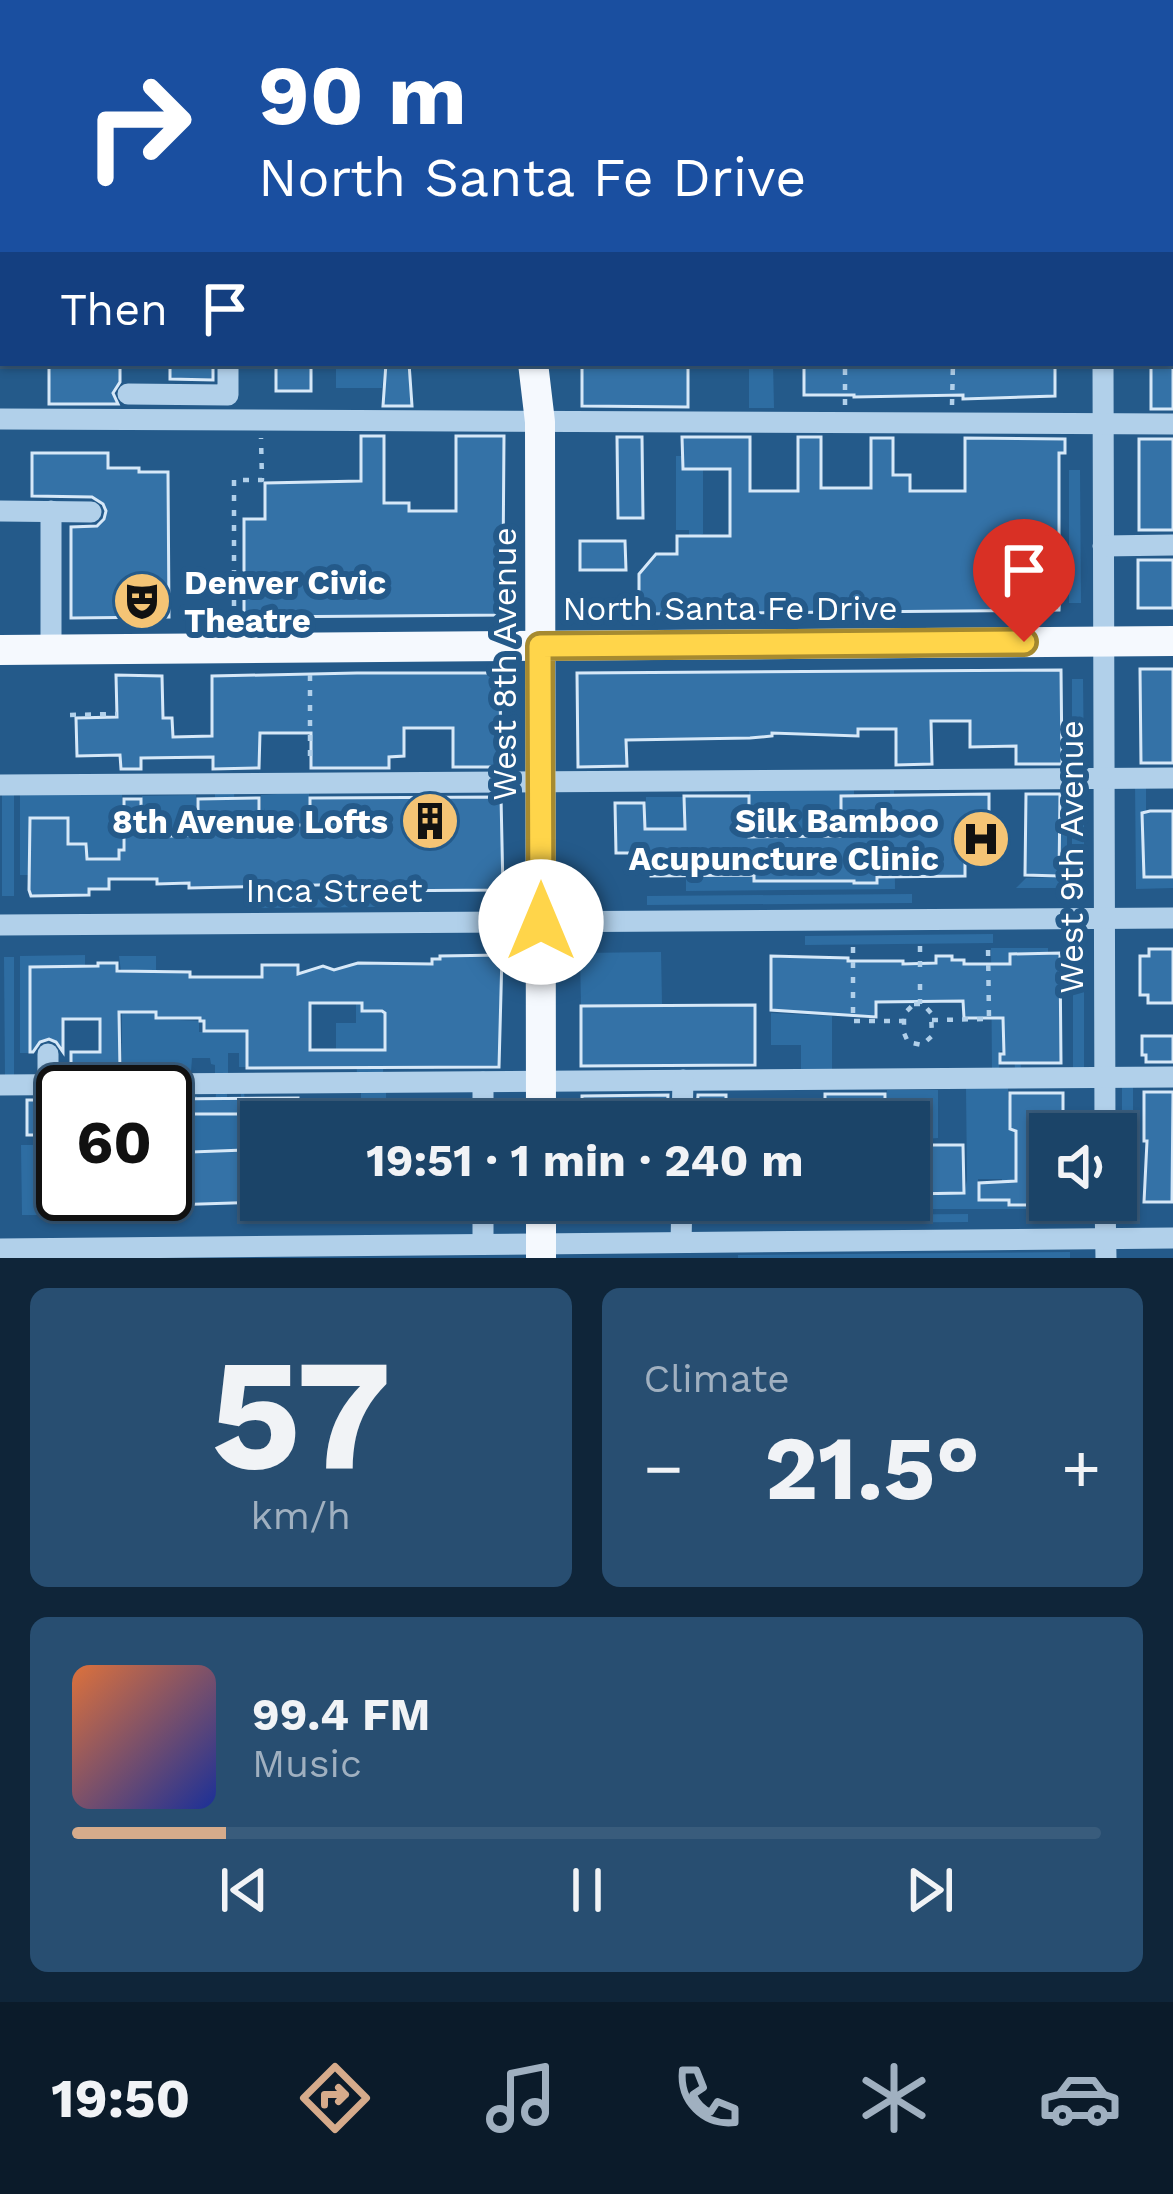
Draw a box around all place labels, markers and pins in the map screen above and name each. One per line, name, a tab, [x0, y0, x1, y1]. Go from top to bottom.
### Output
pin	[973, 519, 1075, 642]
place label: Denver Civic Theatre	[184, 563, 386, 640]
theatre icon: Denver Civic Theatre	[111, 570, 173, 632]
building icon: 8th Avenue Lofts	[399, 790, 461, 852]
place label: Silk Bamboo Acupuncture Clinic	[629, 801, 939, 878]
place label: 8th Avenue Lofts	[112, 802, 388, 841]
hospital icon: Silk Bamboo Acupuncture Clinic	[950, 808, 1012, 870]

